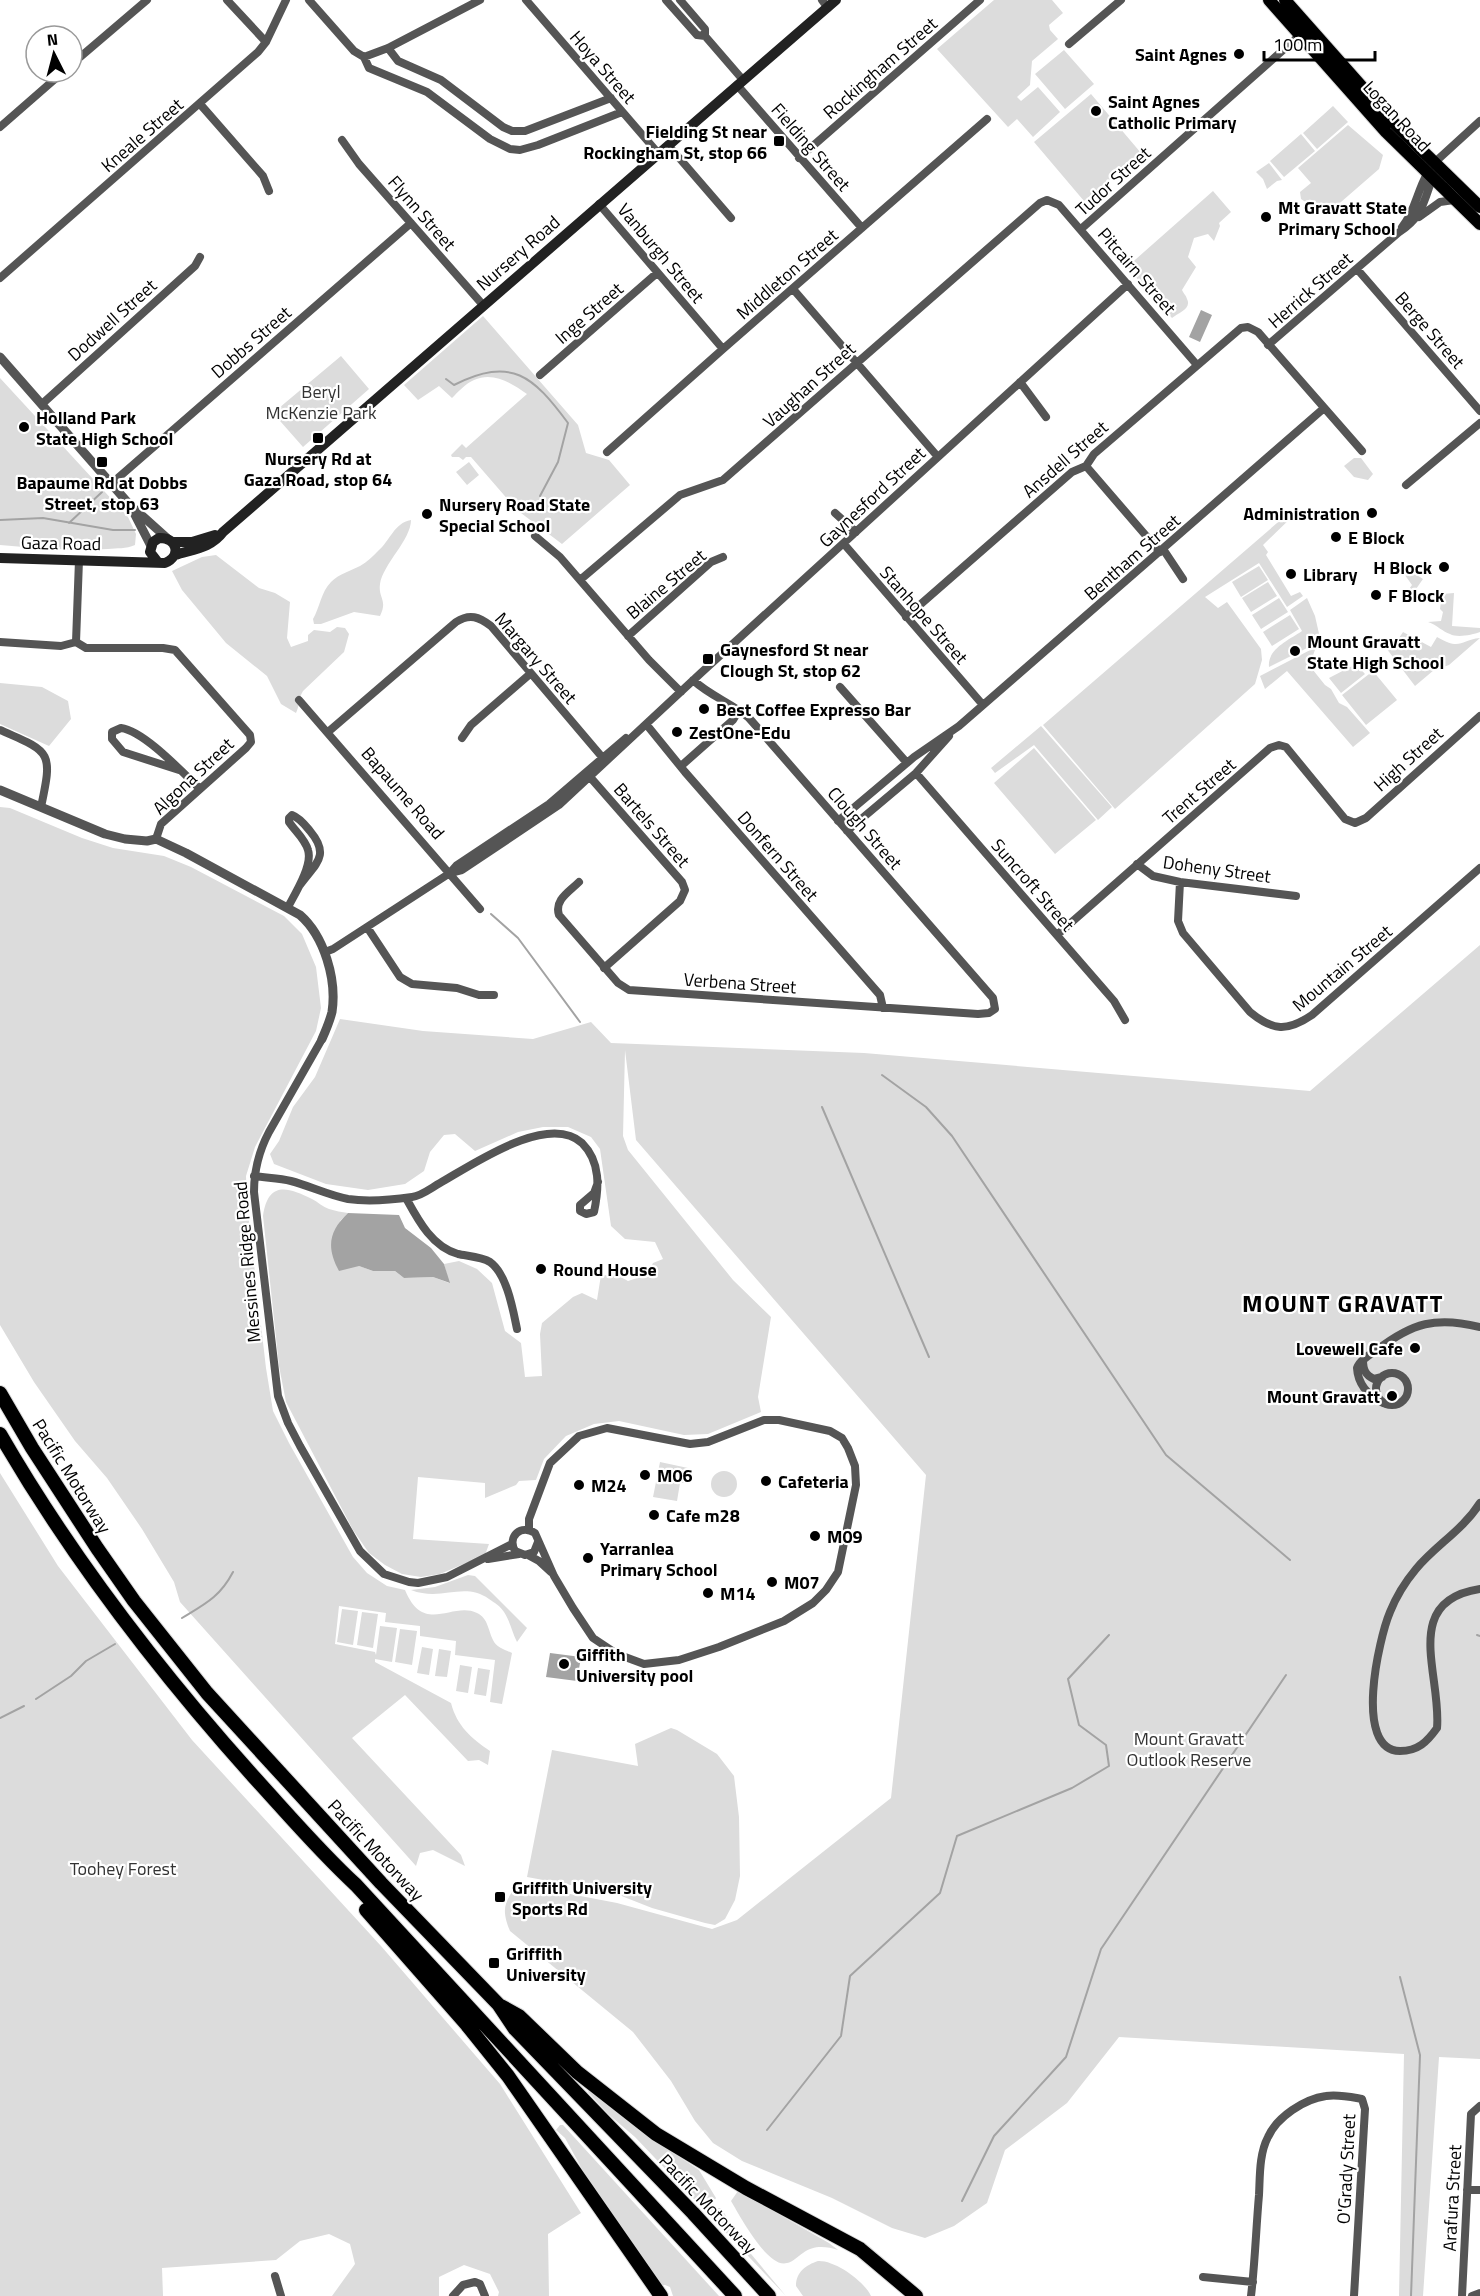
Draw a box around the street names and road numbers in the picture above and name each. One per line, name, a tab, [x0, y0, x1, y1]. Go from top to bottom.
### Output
street label: Rockingham Street	[817, 10, 944, 125]
street label: Hoya Street	[564, 24, 643, 110]
street label: Logan Road	[1357, 74, 1437, 158]
street label: Kneale Street	[95, 91, 190, 179]
street label: Fielding Street	[765, 97, 858, 198]
street label: Tudor Street	[1069, 139, 1157, 222]
street label: Flynn Street	[382, 169, 463, 257]
street label: Vanburgh Street	[611, 197, 711, 309]
street label: Nursery Road	[470, 209, 566, 297]
street label: Pitcairn Street	[1091, 221, 1183, 321]
street label: Middleton Street	[730, 222, 844, 326]
street label: Herrick Street	[1262, 245, 1359, 334]
street label: Dodwell Street	[61, 272, 163, 368]
street label: Inge Street	[549, 275, 630, 350]
street label: Berge Street	[1389, 285, 1472, 375]
street label: Dobbs Street	[205, 299, 298, 385]
street label: Vaughan Street	[757, 336, 862, 434]
street label: Ansdell Street	[1016, 414, 1114, 504]
street label: Gaynesford Street	[813, 440, 932, 554]
street label: Bentham Street	[1078, 507, 1187, 607]
street label: Gaza Road	[21, 529, 101, 557]
street label: Blaine Street	[620, 542, 712, 626]
street label: Stanhope Street	[874, 560, 975, 671]
street label: Margary Street	[488, 606, 584, 710]
street label: High Street	[1367, 720, 1449, 798]
street label: Algona Street	[146, 731, 240, 821]
street label: Bapaume Road	[355, 741, 451, 845]
street label: Trent Street	[1156, 751, 1242, 831]
street label: Bartels Street	[607, 777, 697, 874]
street label: Clough Street	[821, 781, 909, 876]
street label: Donfern Street	[731, 805, 825, 908]
street label: Suncroft Street	[985, 833, 1081, 938]
street label: Doheny Street	[1161, 848, 1273, 890]
street label: Mountain Street	[1286, 918, 1398, 1018]
street label: Verbena Street	[683, 966, 798, 1000]
street label: Messines Ridge Road	[227, 1180, 267, 1344]
street label: Pacific Motorway	[26, 1413, 118, 1539]
street label: Pacific Motorway	[322, 1793, 431, 1907]
street label: O'Grady Street	[1330, 2112, 1362, 2225]
street label: Arafura Street	[1436, 2143, 1468, 2252]
street label: Pacific Motorway	[653, 2148, 763, 2261]

